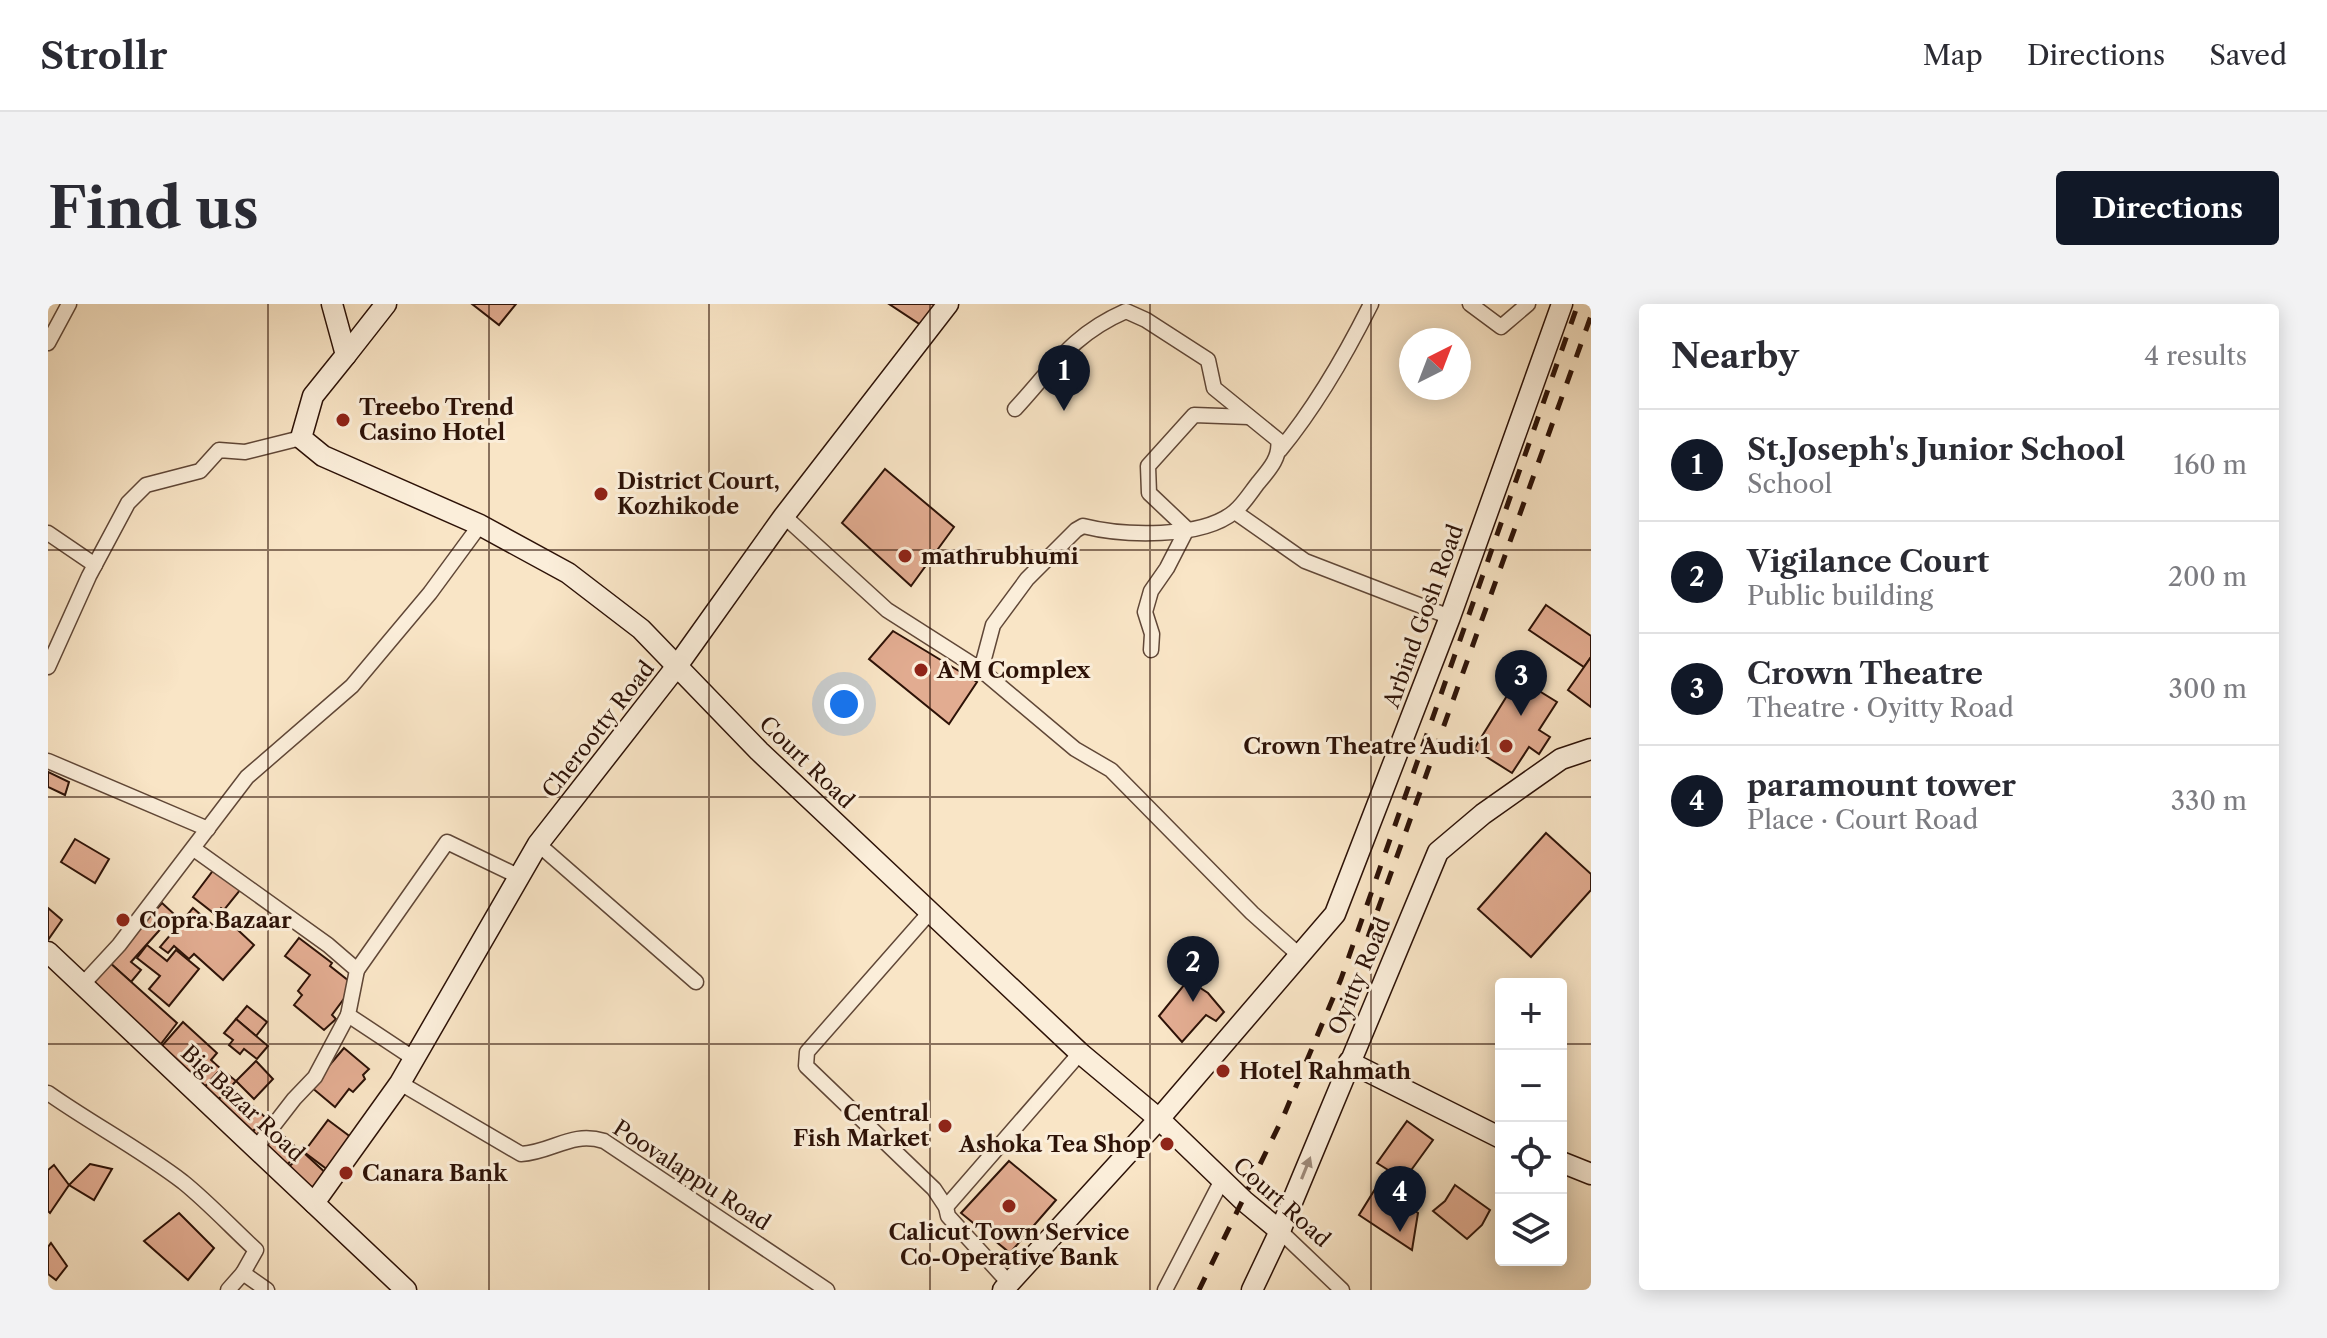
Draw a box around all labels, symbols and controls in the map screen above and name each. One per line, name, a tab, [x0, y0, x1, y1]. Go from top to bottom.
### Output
text: Strollr	[40, 32, 167, 79]
text: Map	[1923, 38, 1983, 72]
text: Directions	[2027, 38, 2165, 72]
text: Saved	[2209, 38, 2287, 72]
button: Directions	[2056, 171, 2279, 245]
text: Find us	[48, 174, 259, 243]
north arrow	[1399, 328, 1471, 400]
text: Nearby	[1671, 335, 1799, 377]
text: 4 results	[2144, 340, 2247, 372]
pin: 1	[1038, 345, 1090, 411]
place label: Treebo Trend Casino Hotel	[359, 394, 514, 446]
marker: Treebo Trend Casino Hotel	[334, 411, 352, 429]
text: St.Joseph's Junior School	[1747, 431, 2125, 468]
text: 1	[1691, 449, 1703, 481]
text: 160 m	[2173, 449, 2247, 481]
place label: District Court, Kozhikode	[617, 468, 780, 520]
text: School	[1747, 468, 1832, 500]
marker: District Court, Kozhikode	[592, 485, 610, 503]
street label: Arbind Gosh Road	[1377, 521, 1469, 713]
place label: mathrubhumi	[921, 543, 1079, 570]
text: Vigilance Court	[1747, 543, 1989, 580]
marker: mathrubhumi	[896, 547, 914, 565]
text: 2	[1689, 561, 1705, 593]
text: 200 m	[2168, 561, 2247, 593]
text: Public building	[1747, 580, 1933, 612]
pin: 3	[1495, 650, 1547, 716]
street label: Cherootty Road	[537, 655, 660, 803]
text: Crown Theatre	[1747, 655, 1983, 692]
place label: A M Complex	[936, 657, 1091, 684]
marker: A M Complex	[912, 661, 930, 679]
text: 3	[1690, 673, 1704, 705]
text: 300 m	[2169, 673, 2247, 705]
your location	[824, 684, 864, 724]
text: Theatre · Oyitty Road	[1747, 692, 2014, 724]
street label: Court Road	[754, 711, 860, 814]
place label: Crown Theatre Audi 1	[1243, 733, 1490, 760]
marker: Crown Theatre Audi 1	[1497, 737, 1515, 755]
text: paramount tower	[1747, 767, 2016, 804]
text: 4	[1689, 785, 1705, 817]
text: 330 m	[2171, 785, 2247, 817]
text: Place · Court Road	[1747, 804, 1978, 836]
place label: Copra Bazaar	[139, 907, 292, 934]
marker: Copra Bazaar	[114, 911, 132, 929]
street label: Oyitty Road	[1323, 914, 1396, 1039]
pin: 2	[1167, 936, 1219, 1002]
map controls	[1495, 978, 1567, 1266]
button: +	[1495, 978, 1567, 1050]
street label: Big Bazar Road	[175, 1039, 310, 1167]
button: −	[1495, 1050, 1567, 1122]
place label: Hotel Rahmath	[1239, 1058, 1411, 1085]
marker: Hotel Rahmath	[1214, 1062, 1232, 1080]
place label: Central Fish Market	[793, 1100, 929, 1152]
street label: Poovalappu Road	[608, 1114, 776, 1236]
marker: Central Fish Market	[936, 1117, 954, 1135]
button: locate	[1495, 1122, 1567, 1194]
place label: Ashoka Tea Shop	[958, 1131, 1151, 1158]
marker: Ashoka Tea Shop	[1158, 1135, 1176, 1153]
street label: Court Road	[1228, 1152, 1336, 1253]
one-way arrow	[1300, 1156, 1313, 1180]
place label: Canara Bank	[362, 1160, 508, 1187]
marker: Canara Bank	[337, 1164, 355, 1182]
pin: 4	[1374, 1166, 1426, 1232]
button: layers	[1495, 1194, 1567, 1266]
marker: Calicut Town Service Co-Operative Bank	[1000, 1197, 1018, 1215]
place label: Calicut Town Service Co-Operative Bank	[889, 1219, 1130, 1271]

